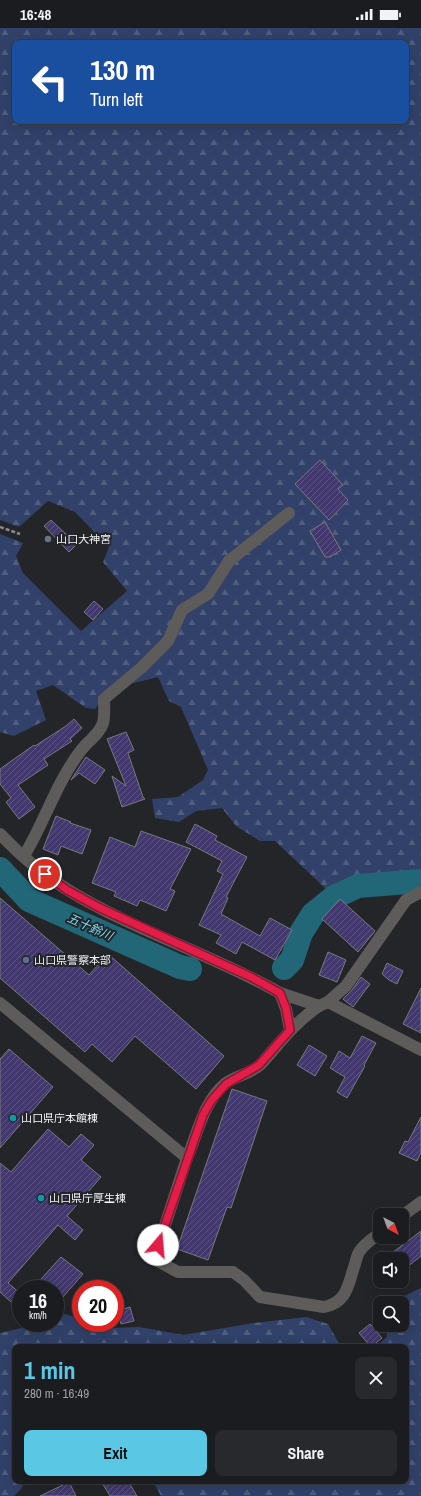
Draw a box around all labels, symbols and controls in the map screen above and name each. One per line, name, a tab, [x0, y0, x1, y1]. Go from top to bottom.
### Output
text: 16:48	[20, 4, 51, 25]
text: 130 m	[90, 51, 155, 89]
icon: left	[24, 56, 76, 108]
text: Turn left	[90, 87, 143, 112]
place label: 山口大神宮	[56, 532, 111, 546]
marker: 山口大神宮	[43, 534, 53, 544]
pin	[28, 857, 62, 891]
icon: arrive	[34, 863, 56, 885]
water label: 五十鈴川	[65, 910, 117, 945]
place label: 山口県警察本部	[34, 953, 111, 967]
marker: 山口県警察本部	[21, 955, 31, 965]
place label: 山口県庁本館棟	[21, 1111, 98, 1125]
marker: 山口県庁本館棟	[8, 1113, 18, 1123]
place label: 山口県庁厚生棟	[49, 1191, 126, 1205]
marker: 山口県庁厚生棟	[36, 1193, 46, 1203]
north arrow	[373, 1208, 409, 1244]
map controls	[373, 1208, 409, 1332]
position arrow	[137, 1224, 179, 1266]
button: sound	[373, 1252, 409, 1288]
speed limit sign: 20	[72, 1280, 124, 1332]
text: 16	[29, 1287, 47, 1314]
button: search	[373, 1296, 409, 1332]
text: km/h	[29, 1309, 47, 1322]
text: 1 min	[24, 1354, 75, 1386]
button: close	[355, 1357, 397, 1399]
text: 280 m · 16:49	[24, 1385, 89, 1402]
button: Exit	[24, 1430, 207, 1476]
button: Share	[215, 1430, 397, 1476]

